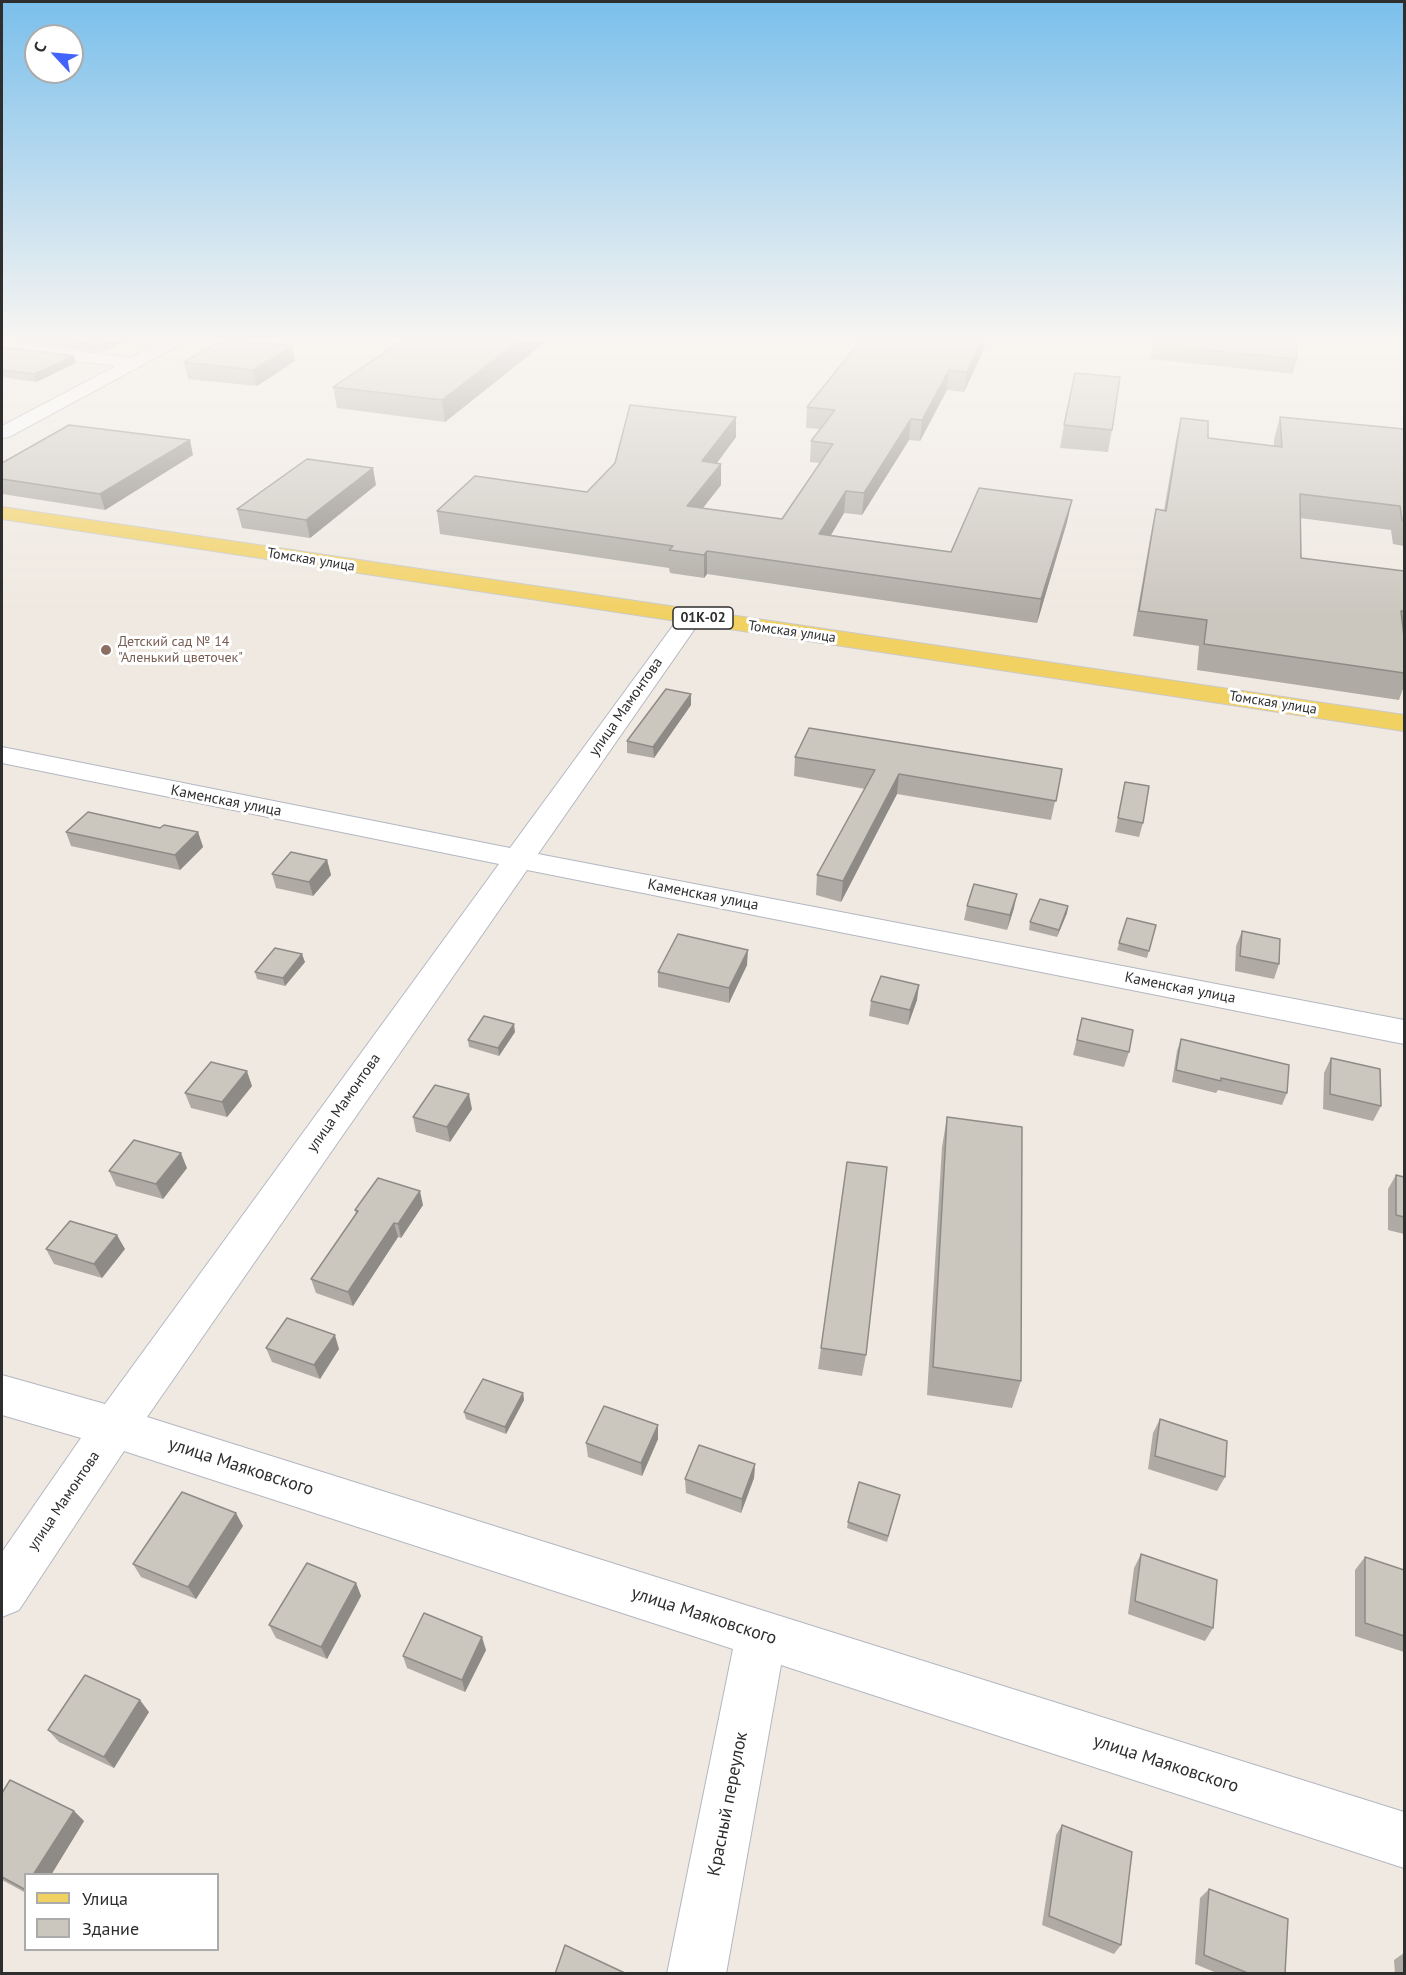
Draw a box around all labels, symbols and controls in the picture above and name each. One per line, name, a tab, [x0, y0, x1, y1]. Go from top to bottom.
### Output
north arrow	[24, 24, 84, 84]
text: С	[29, 39, 51, 55]
street label: Томская улица	[266, 545, 356, 575]
road number: 01К-02	[673, 607, 733, 629]
street label: Томская улица	[747, 618, 837, 646]
place label: Детский сад № 14 "Аленький цветочек"	[118, 634, 243, 666]
marker: Детский сад № 14 "Аленький цветочек"	[99, 643, 113, 657]
street label: улица Мамонтова	[585, 654, 667, 760]
street label: Томская улица	[1228, 688, 1318, 718]
street label: Каменская улица	[169, 781, 283, 821]
street label: Каменская улица	[646, 875, 760, 915]
street label: Каменская улица	[1123, 968, 1237, 1008]
street label: улица Мамонтова	[303, 1050, 385, 1156]
street label: улица Маяковского	[166, 1433, 316, 1501]
street label: улица Мамонтова	[24, 1448, 104, 1554]
street label: улица Маяковского	[629, 1582, 779, 1650]
street label: Красный переулок	[703, 1730, 753, 1878]
street label: улица Маяковского	[1091, 1730, 1241, 1798]
legend	[24, 1873, 219, 1951]
text: Улица	[82, 1887, 128, 1910]
text: Здание	[82, 1917, 139, 1940]

